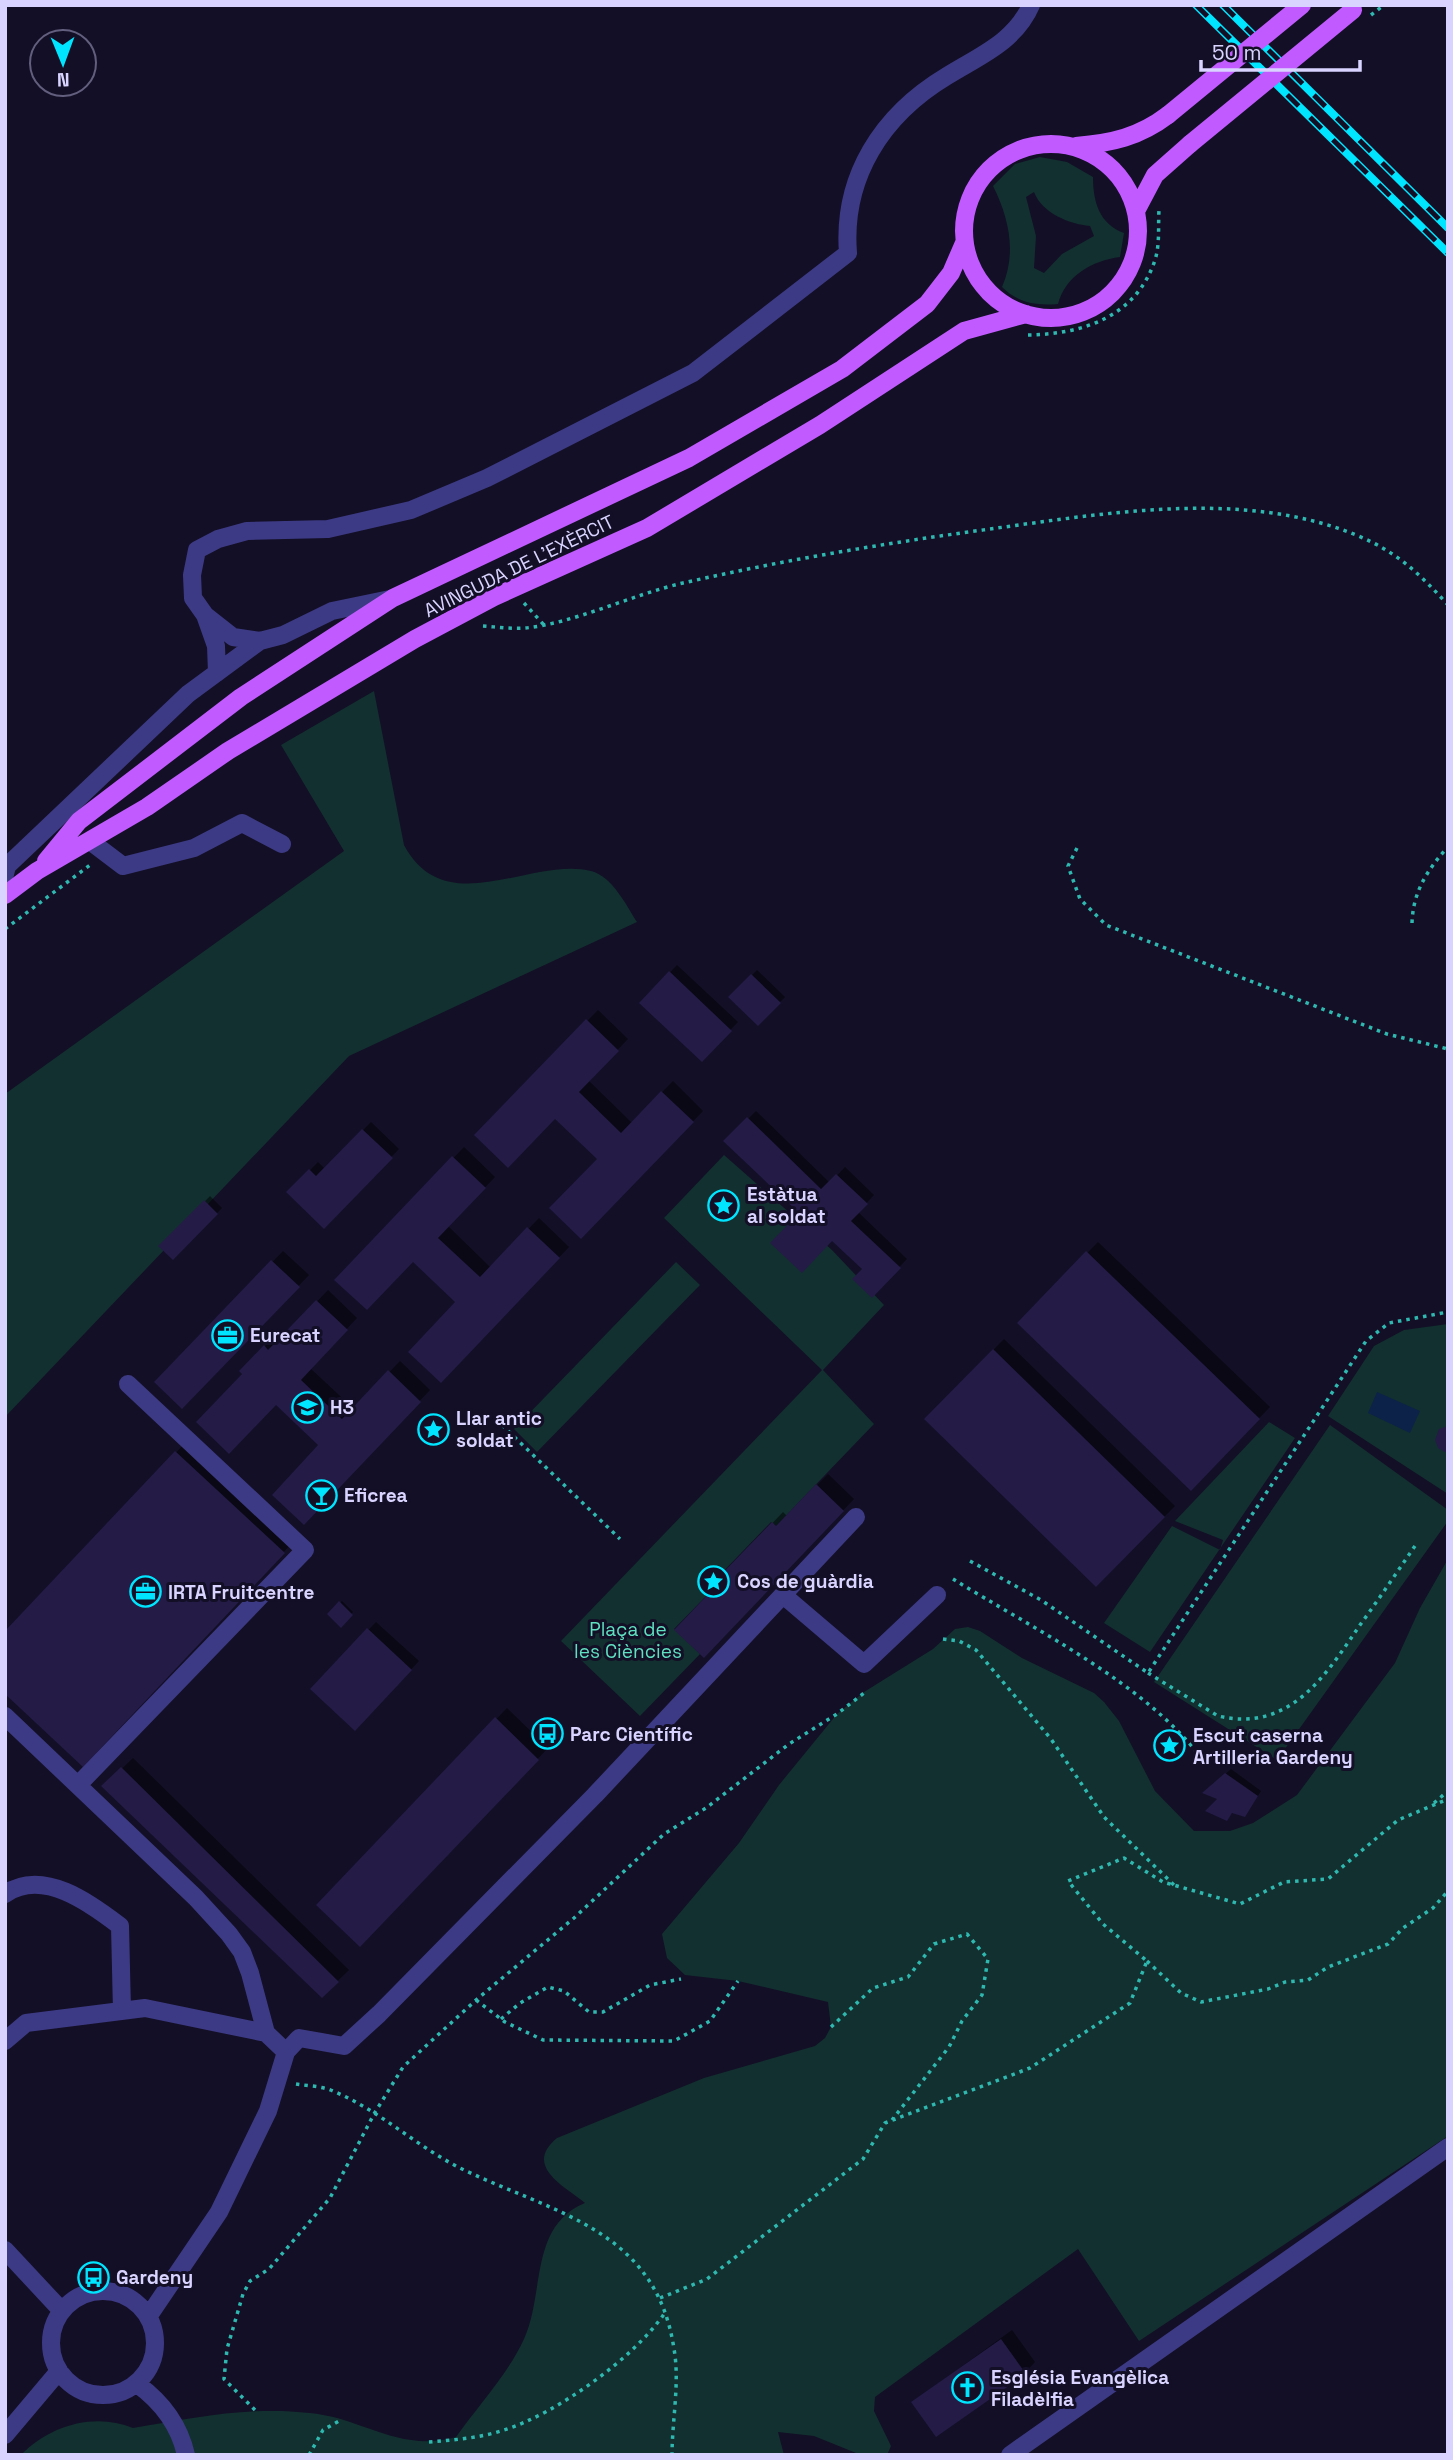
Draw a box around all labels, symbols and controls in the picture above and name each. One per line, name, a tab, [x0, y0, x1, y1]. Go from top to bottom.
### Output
north arrow	[28, 28, 98, 98]
scale bar	[1201, 28, 1360, 72]
text: 50 m	[1212, 39, 1262, 66]
text: N	[57, 67, 70, 92]
street label: AVINGUDA DE L'EXÈRCIT	[420, 509, 618, 623]
place label: Estàtua al soldat	[747, 1182, 826, 1229]
place icon: Estàtua al soldat	[707, 1188, 741, 1222]
office icon: Eurecat	[210, 1318, 244, 1352]
place label: Eurecat	[250, 1323, 320, 1348]
school or university icon: H3	[290, 1390, 324, 1424]
place label: H3	[330, 1395, 354, 1420]
place label: Llar antic soldat	[456, 1406, 542, 1453]
place icon: Llar antic soldat	[416, 1412, 450, 1446]
bar icon: Eficrea	[304, 1478, 338, 1512]
place label: Eficrea	[344, 1483, 408, 1508]
place icon: Cos de guàrdia	[697, 1564, 731, 1598]
place label: Cos de guàrdia	[737, 1569, 874, 1594]
office icon: IRTA Fruitcentre	[128, 1575, 162, 1609]
place label: IRTA Fruitcentre	[168, 1580, 315, 1605]
park label: Plaça de les Ciències	[574, 1617, 682, 1664]
bus stop icon: Parc Científic	[530, 1717, 564, 1751]
place label: Parc Científic	[570, 1722, 693, 1747]
place label: Escut caserna Artilleria Gardeny	[1193, 1723, 1353, 1770]
place icon: Escut caserna Artilleria Gardeny	[1153, 1729, 1187, 1763]
bus stop icon: Gardeny	[76, 2260, 110, 2294]
place label: Gardeny	[116, 2265, 193, 2290]
place label: Església Evangèlica Filadèlfia	[991, 2365, 1169, 2412]
church icon: Església Evangèlica Filadèlfia	[951, 2371, 985, 2405]

